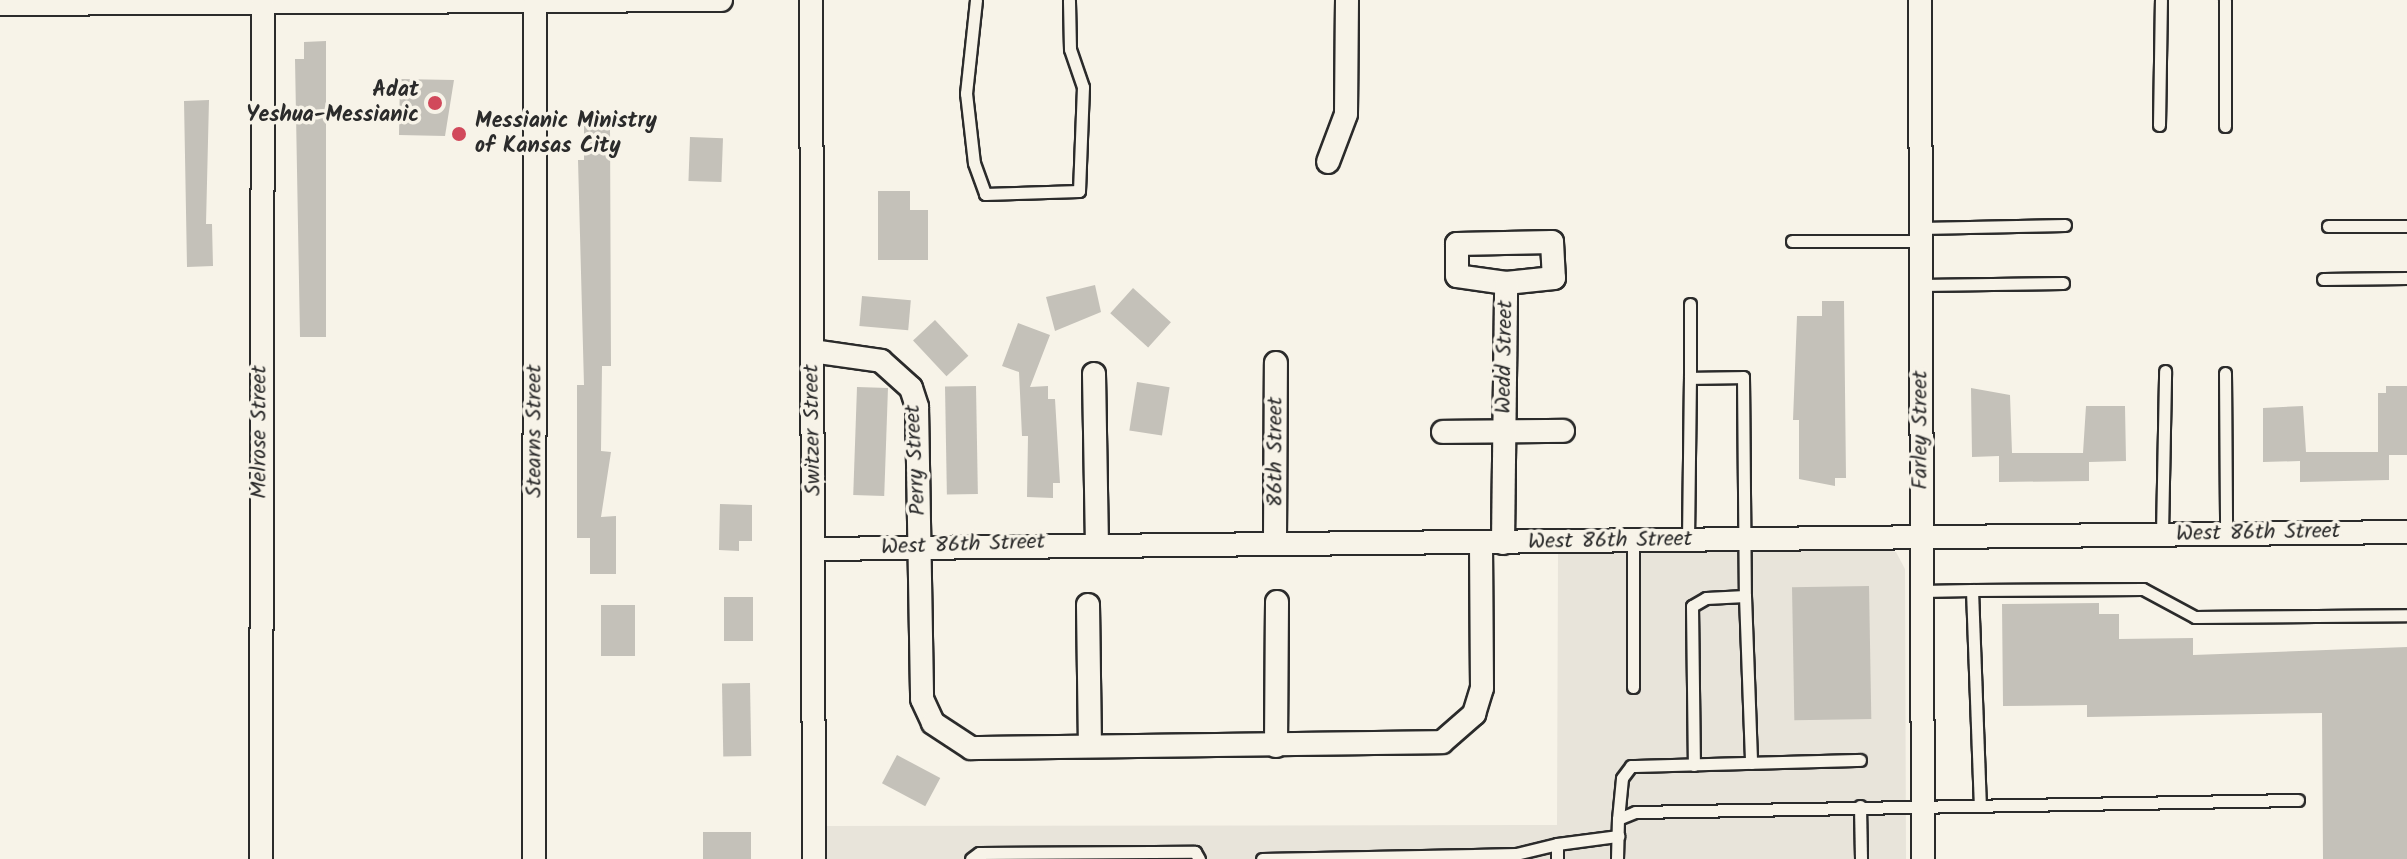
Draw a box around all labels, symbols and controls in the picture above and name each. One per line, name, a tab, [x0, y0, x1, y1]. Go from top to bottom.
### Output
place label: Adat Yeshua-Messianic	[246, 77, 419, 128]
marker: Adat Yeshua-Messianic	[426, 94, 444, 112]
place label: Messianic Ministry of Kansas City	[475, 108, 657, 160]
marker: Messianic Ministry of Kansas City	[450, 125, 468, 143]
street label: Wedd Street	[1491, 300, 1519, 414]
street label: Stearns Street	[522, 364, 548, 498]
street label: Switzer Street	[799, 364, 827, 496]
street label: Melrose Street	[247, 365, 273, 499]
street label: Farley Street	[1908, 370, 1934, 490]
street label: 86th Street	[1263, 397, 1289, 507]
street label: Perry Street	[900, 404, 932, 516]
street label: West 86th Street	[2176, 518, 2340, 548]
street label: West 86th Street	[1528, 526, 1692, 556]
street label: West 86th Street	[880, 529, 1046, 561]

